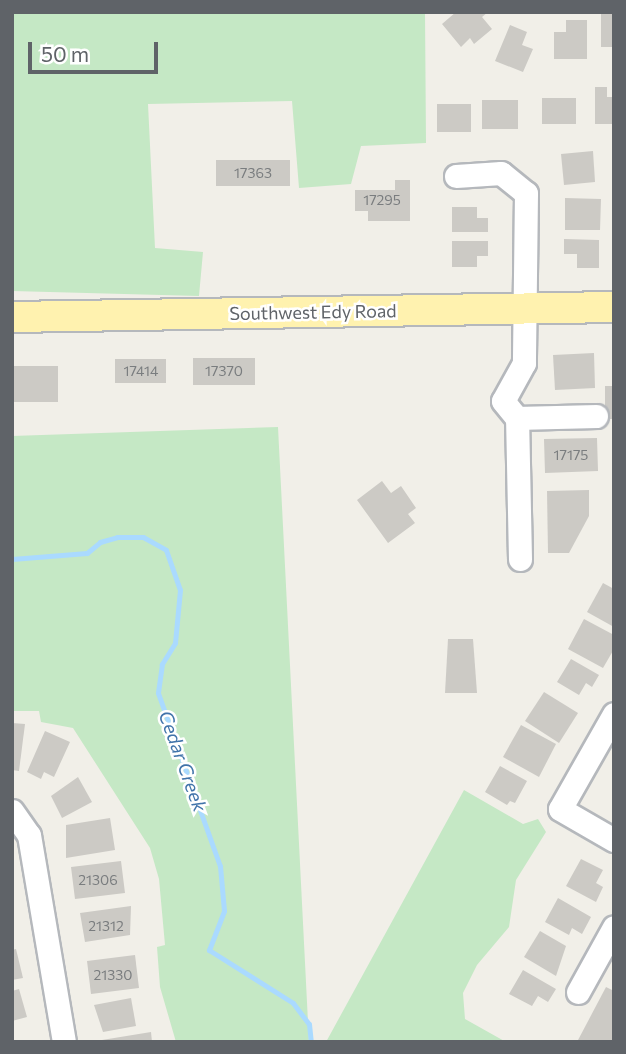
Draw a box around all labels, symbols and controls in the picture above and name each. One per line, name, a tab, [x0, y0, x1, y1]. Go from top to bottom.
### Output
scale bar	[32, 28, 161, 72]
text: 50 m	[41, 41, 89, 66]
house number: 17363	[234, 165, 272, 181]
house number: 17295	[363, 192, 401, 208]
street label: Southwest Edy Road	[229, 300, 397, 324]
house number: 17414	[124, 363, 158, 379]
house number: 17370	[205, 363, 243, 379]
house number: 17175	[554, 447, 588, 463]
water label: Cedar Creek	[154, 707, 212, 815]
house number: 21306	[78, 872, 118, 888]
house number: 21312	[88, 918, 124, 934]
house number: 21330	[94, 967, 132, 983]

